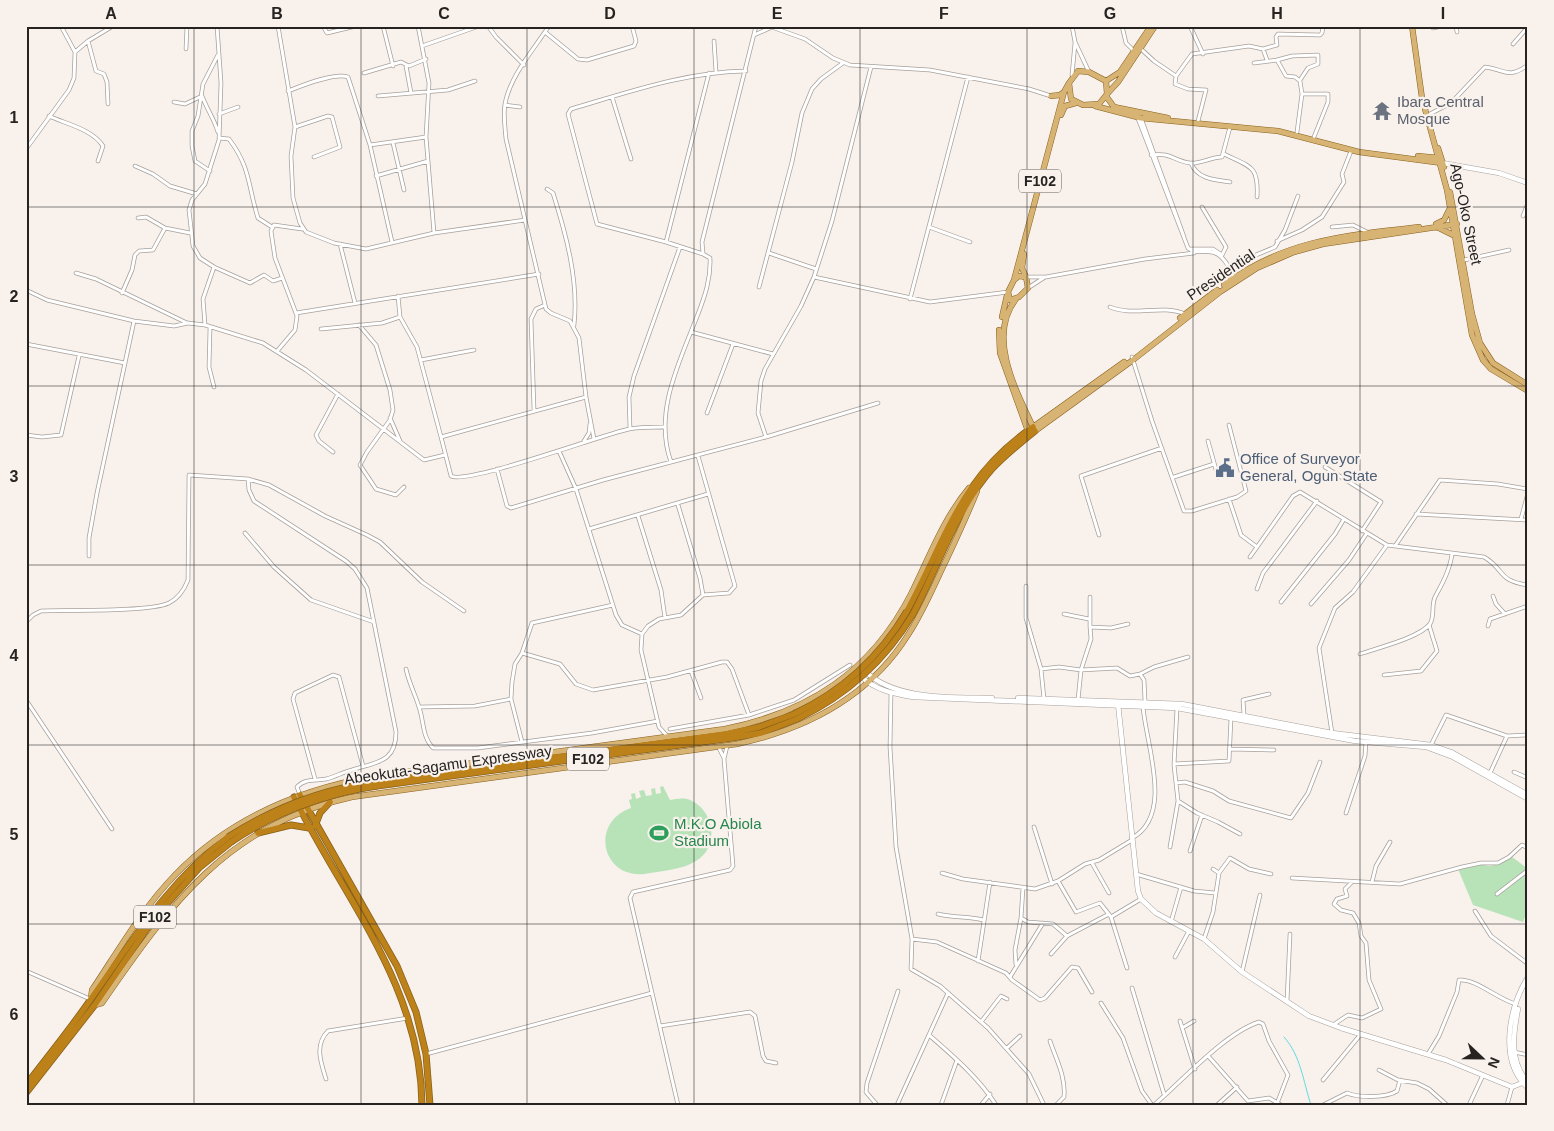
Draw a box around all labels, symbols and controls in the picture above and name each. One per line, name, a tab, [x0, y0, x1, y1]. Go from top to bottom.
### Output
text: A	[105, 5, 117, 22]
text: B	[271, 5, 283, 22]
text: C	[438, 5, 450, 22]
text: D	[604, 5, 616, 22]
text: E	[772, 5, 783, 22]
text: F	[939, 5, 949, 22]
text: G	[1104, 5, 1116, 22]
text: H	[1271, 5, 1283, 22]
text: I	[1441, 5, 1445, 22]
place label: Ibara Central Mosque	[1397, 93, 1484, 127]
temple icon: Ibara Central Mosque	[1371, 100, 1393, 122]
text: 1	[10, 109, 19, 126]
street label: Ago-Oko Street	[1447, 162, 1486, 267]
road number: F102	[1019, 170, 1061, 192]
street label: Presidential	[1183, 246, 1258, 304]
text: 2	[10, 288, 19, 305]
place label: Office of Surveyor General, Ogun State	[1240, 450, 1378, 484]
public building icon: Office of Surveyor General, Ogun State	[1214, 457, 1236, 479]
text: 3	[10, 468, 19, 485]
text: 4	[10, 647, 19, 664]
street label: Abeokuta-Sagamu Expressway	[343, 741, 553, 787]
road number: F102	[567, 748, 609, 771]
place label: M.K.O Abiola Stadium	[674, 815, 762, 849]
sports icon: M.K.O Abiola Stadium	[648, 822, 670, 844]
text: 5	[10, 826, 19, 843]
road number: F102	[134, 906, 176, 929]
text: 6	[10, 1006, 19, 1023]
north arrow	[1456, 1034, 1506, 1084]
text: N	[1485, 1055, 1503, 1071]

